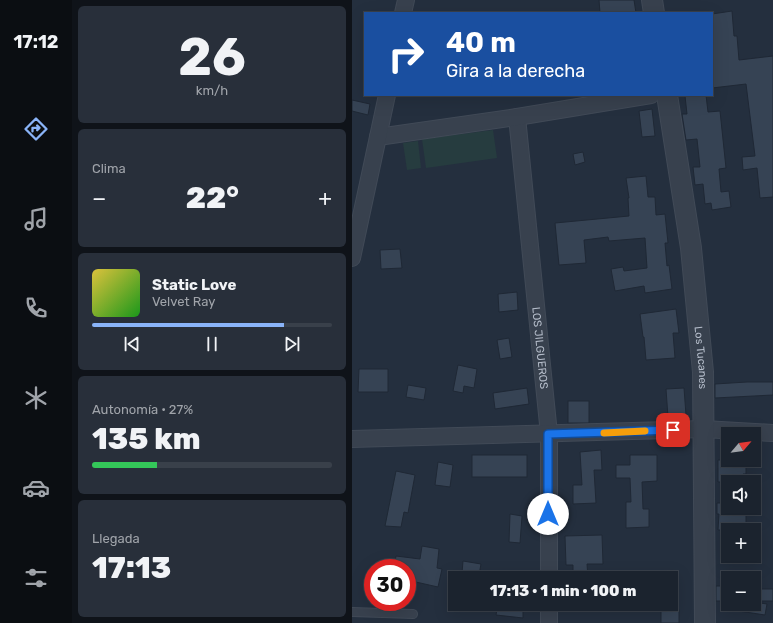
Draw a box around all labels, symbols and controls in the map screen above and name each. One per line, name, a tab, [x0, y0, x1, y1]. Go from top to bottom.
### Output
text: 26	[178, 26, 246, 88]
text: 40 m	[446, 26, 516, 59]
icon: right	[380, 28, 432, 80]
text: 17:12	[13, 31, 59, 53]
text: Gira a la derecha	[446, 60, 585, 82]
text: km/h	[196, 83, 228, 98]
icon: directions	[22, 115, 50, 143]
text: Clima	[92, 161, 126, 176]
text: 22°	[186, 180, 239, 216]
text: −	[92, 185, 106, 212]
text: +	[318, 185, 332, 212]
icon: music	[22, 205, 50, 233]
text: Static Love	[152, 276, 236, 294]
icon: phone	[22, 294, 50, 322]
text: Velvet Ray	[152, 294, 215, 309]
street label: LOS JILGUEROS	[530, 306, 551, 390]
street label: Los Tucanes	[692, 326, 710, 390]
icon: previous	[121, 333, 143, 355]
icon: pause	[201, 333, 223, 355]
icon: next	[281, 333, 303, 355]
icon: climate	[22, 384, 50, 412]
text: Autonomía · 27%	[92, 402, 193, 417]
pin	[656, 413, 690, 447]
icon: arrive	[662, 419, 684, 441]
text: 135 km	[92, 421, 201, 457]
north arrow	[721, 427, 761, 467]
map controls	[721, 427, 761, 611]
icon: car	[22, 474, 50, 502]
button: sound	[721, 475, 761, 515]
position arrow	[527, 493, 569, 535]
button: +	[721, 523, 761, 563]
text: Llegada	[92, 531, 140, 546]
text: 17:13	[92, 550, 171, 586]
speed limit sign: 30	[364, 559, 416, 611]
icon: filters	[22, 564, 50, 592]
button: −	[721, 571, 761, 611]
text: 17:13 · 1 min · 100 m	[490, 582, 636, 600]

